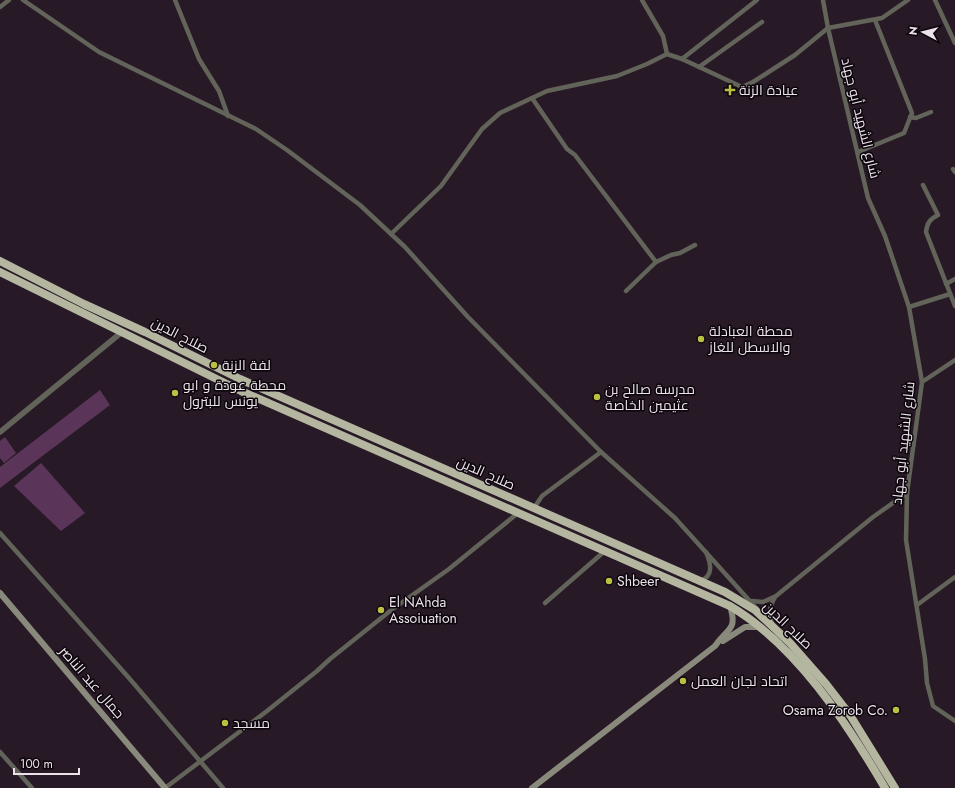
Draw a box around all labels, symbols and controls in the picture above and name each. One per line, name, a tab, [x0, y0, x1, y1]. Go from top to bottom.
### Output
north arrow	[903, 12, 943, 52]
text: N	[905, 25, 922, 36]
street label: شارع الشهيد أبو جهاد	[836, 56, 886, 180]
place label: عيادة الزنة	[739, 80, 798, 100]
marker: عيادة الزنة	[724, 84, 736, 96]
street label: صلاح الدين	[148, 312, 212, 358]
place label: محطة العبادلة والاسطل للغاز	[708, 321, 793, 357]
marker: محطة العبادلة والاسطل للغاز	[696, 334, 706, 344]
place label: لفة الزنة	[222, 355, 271, 375]
marker: لفة الزنة	[209, 360, 219, 370]
place label: محطة عودة و ابو يونس للبترول	[183, 375, 286, 411]
place label: مدرسة صالح بن عثيمين الخاصة	[605, 379, 695, 415]
street label: شارع الشهيد أبو جهاد	[887, 380, 919, 506]
marker: محطة عودة و ابو يونس للبترول	[170, 388, 180, 398]
marker: مدرسة صالح بن عثيمين الخاصة	[592, 392, 602, 402]
street label: صلاح الدين	[454, 451, 518, 495]
place label: Shbeer	[617, 571, 659, 591]
marker: Shbeer	[604, 576, 614, 586]
place label: El NAhda Assoiuation	[389, 592, 457, 628]
street label: صلاح الدين	[759, 596, 817, 654]
marker: El NAhda Assoiuation	[376, 605, 386, 615]
street label: جمال عبد الناصر	[54, 641, 129, 723]
place label: اتحاد لجان العمل	[691, 671, 788, 691]
marker: اتحاد لجان العمل	[678, 676, 688, 686]
place label: Osama Zorob Co.	[783, 700, 888, 720]
marker: Osama Zorob Co.	[891, 705, 901, 715]
place label: مسجد	[233, 713, 270, 733]
marker: مسجد	[220, 718, 230, 728]
scale bar	[14, 750, 79, 776]
text: 100 m	[20, 755, 53, 773]

